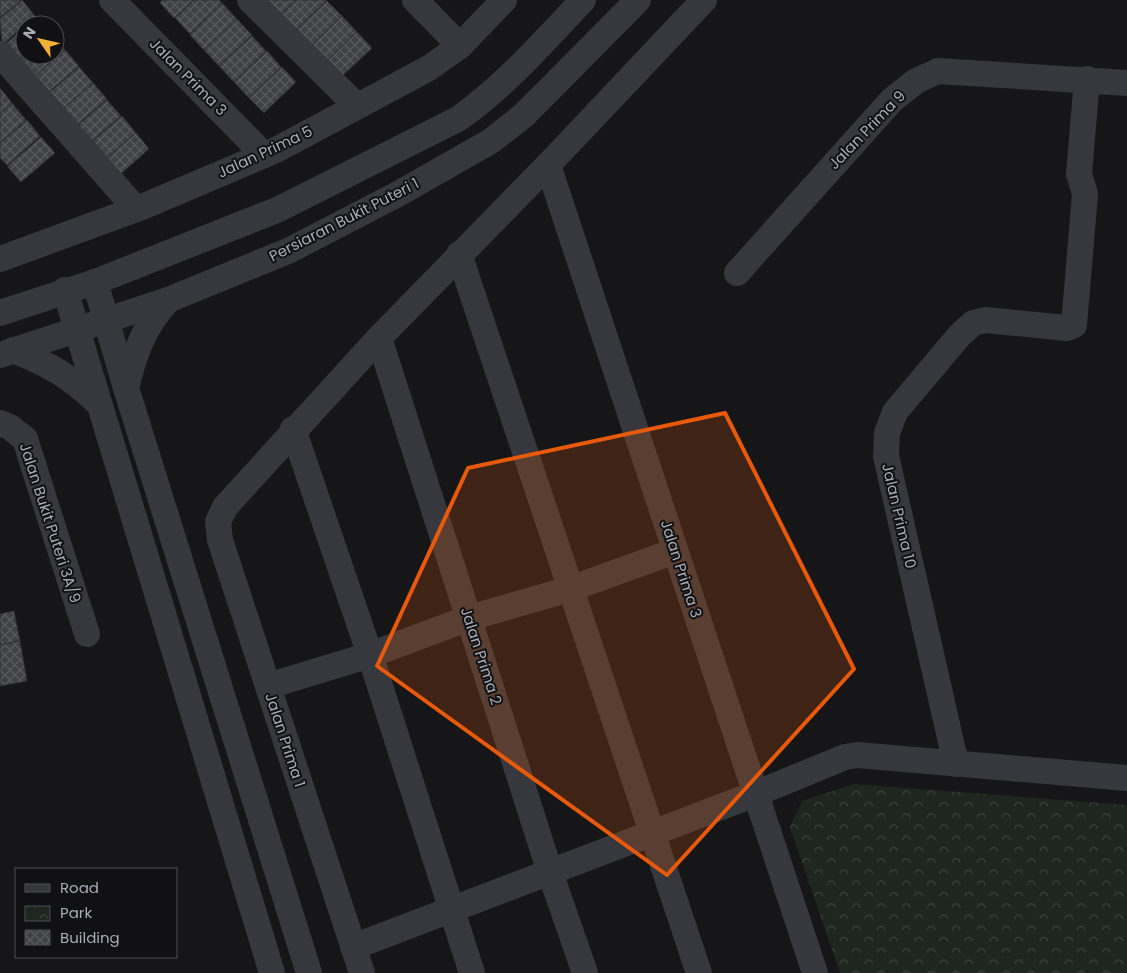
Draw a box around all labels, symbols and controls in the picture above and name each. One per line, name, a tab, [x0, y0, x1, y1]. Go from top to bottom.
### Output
north arrow	[15, 15, 65, 65]
text: N	[18, 23, 40, 43]
street label: Jalan Prima 3	[145, 33, 232, 120]
street label: Jalan Prima 9	[823, 85, 910, 174]
street label: Jalan Prima 5	[214, 120, 316, 183]
street label: Persiaran Bukit Puteri 1	[265, 173, 422, 266]
street label: Jalan Bukit Puteri 3A/9	[15, 440, 86, 606]
street label: Jalan Prima 10	[877, 461, 922, 571]
street label: Jalan Prima 3	[656, 517, 707, 621]
street label: Jalan Prima 2	[456, 604, 507, 707]
street label: Jalan Prima 1	[260, 690, 311, 790]
legend	[15, 868, 178, 958]
text: Road	[60, 877, 99, 898]
text: Park	[60, 902, 92, 923]
text: Building	[60, 927, 120, 948]

